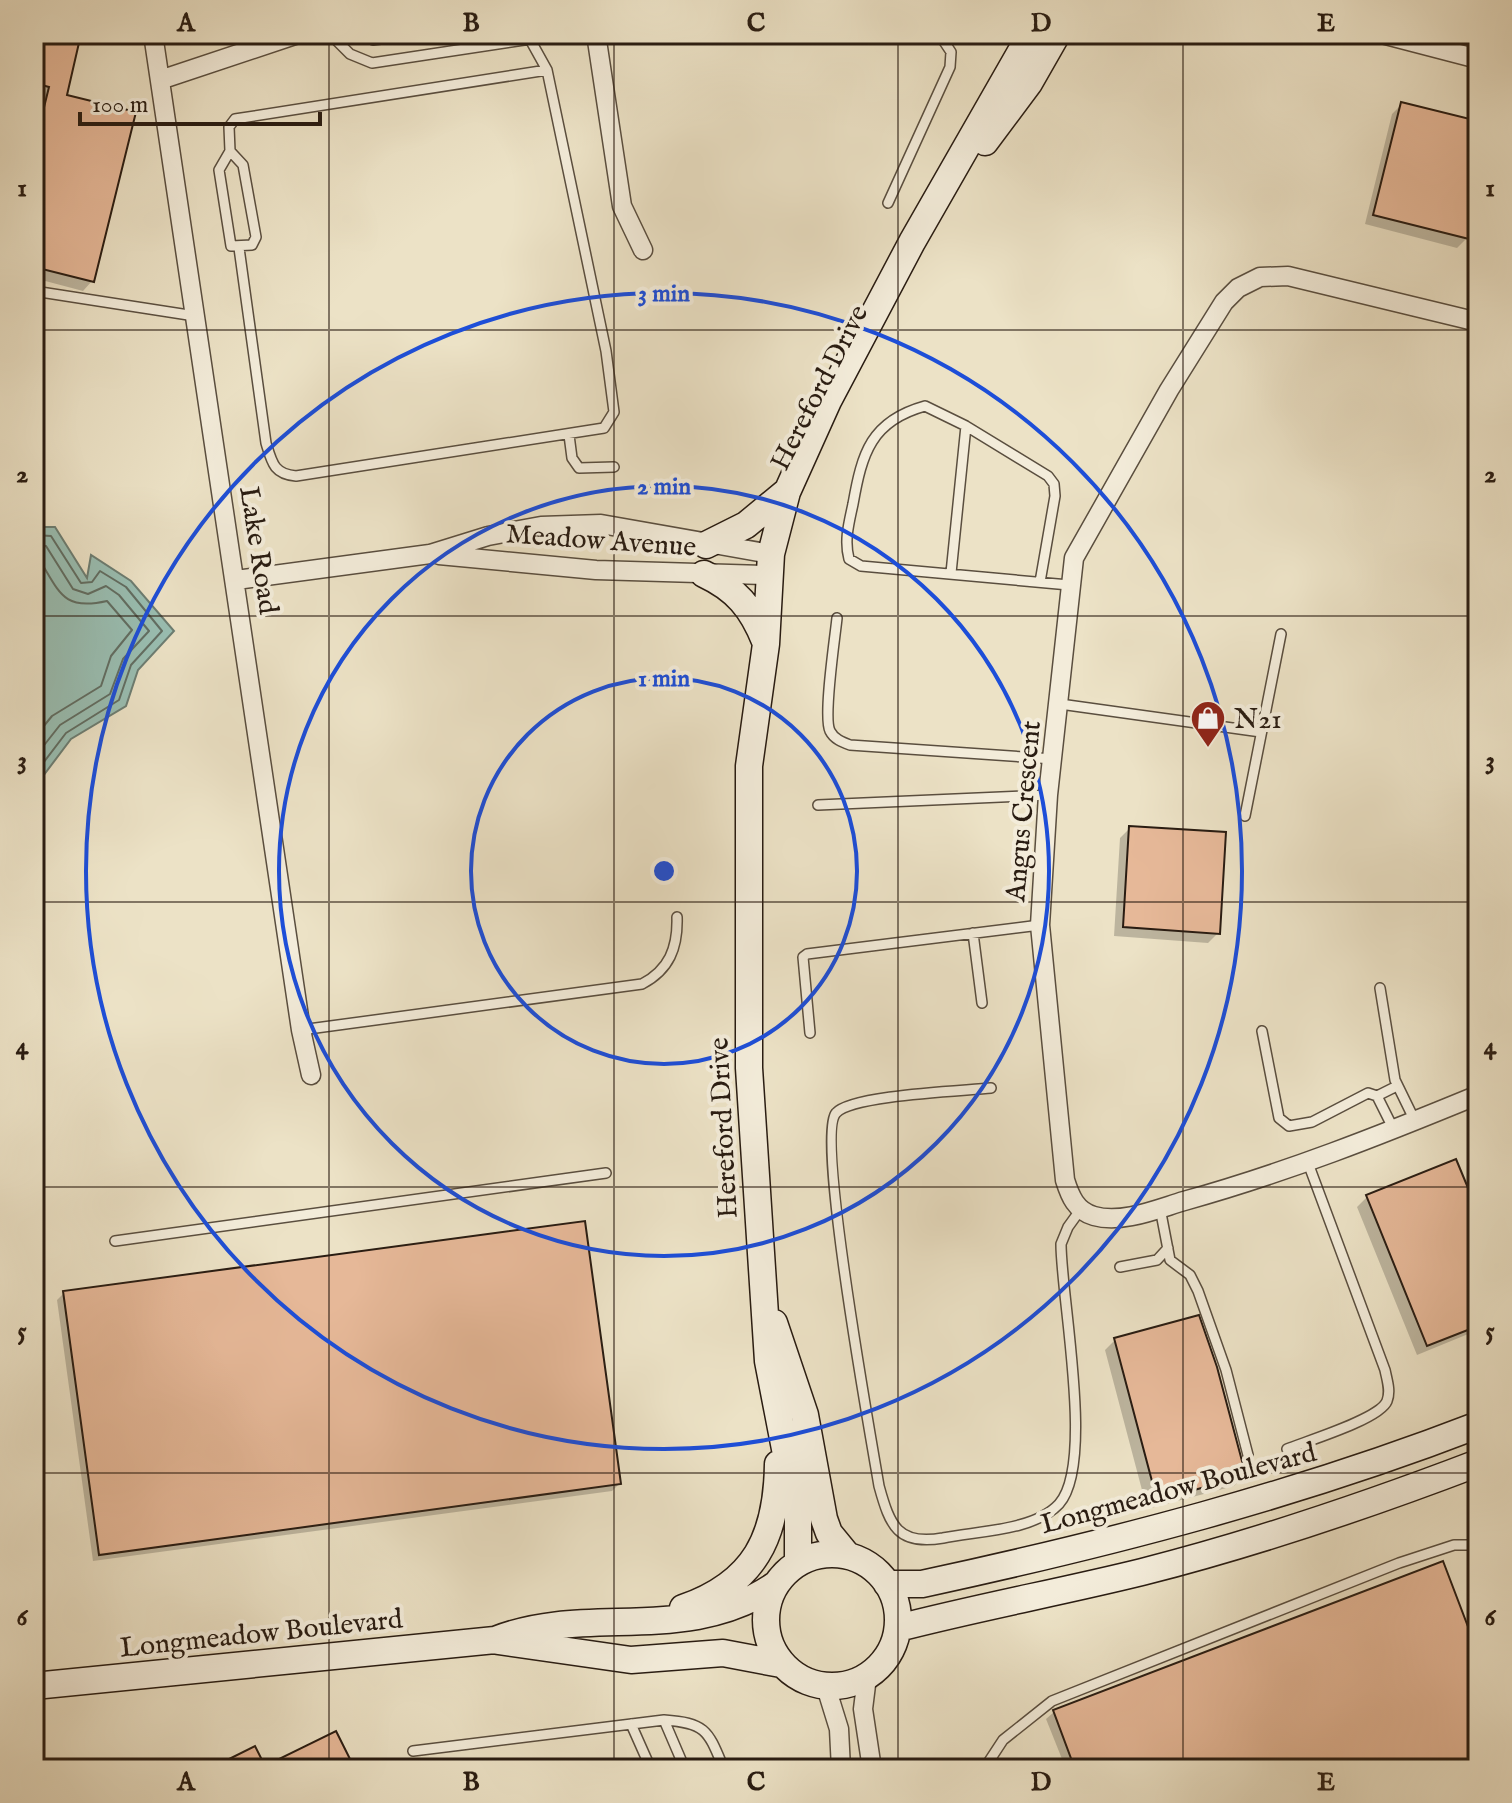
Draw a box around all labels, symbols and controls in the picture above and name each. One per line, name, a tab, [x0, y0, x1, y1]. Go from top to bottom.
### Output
text: A	[176, 7, 196, 40]
text: B	[462, 7, 480, 40]
text: C	[747, 7, 766, 40]
text: D	[1031, 7, 1052, 40]
text: E	[1317, 7, 1335, 40]
scale bar	[80, 76, 320, 126]
text: 100 m	[92, 90, 148, 121]
text: 1	[17, 172, 27, 205]
text: 1	[1485, 172, 1495, 205]
text: 3 min	[638, 279, 690, 310]
street label: Hereford Drive	[764, 299, 877, 477]
text: 2	[16, 458, 28, 491]
text: 2	[1484, 458, 1496, 491]
text: 2 min	[637, 472, 691, 503]
street label: Lake Road	[230, 484, 285, 617]
street label: Meadow Avenue	[504, 517, 697, 566]
text: 1 min	[638, 664, 690, 695]
shop icon: N21	[1189, 699, 1227, 749]
place label: N21	[1234, 703, 1282, 738]
street label: Angus Crescent	[999, 719, 1050, 904]
text: 3	[17, 744, 27, 777]
text: 3	[1485, 744, 1495, 777]
centre of rings	[650, 857, 678, 885]
text: 4	[16, 1030, 30, 1063]
text: 4	[1484, 1030, 1498, 1063]
street label: Hereford Drive	[702, 1036, 747, 1219]
text: 5	[17, 1315, 27, 1348]
text: 5	[1485, 1315, 1495, 1348]
street label: Longmeadow Boulevard	[1037, 1436, 1320, 1543]
text: 6	[17, 1601, 29, 1634]
text: 6	[1485, 1601, 1497, 1634]
street label: Longmeadow Boulevard	[118, 1602, 404, 1667]
text: A	[176, 1766, 196, 1799]
text: B	[462, 1766, 480, 1799]
text: C	[747, 1766, 766, 1799]
text: D	[1031, 1766, 1052, 1799]
text: E	[1317, 1766, 1335, 1799]

